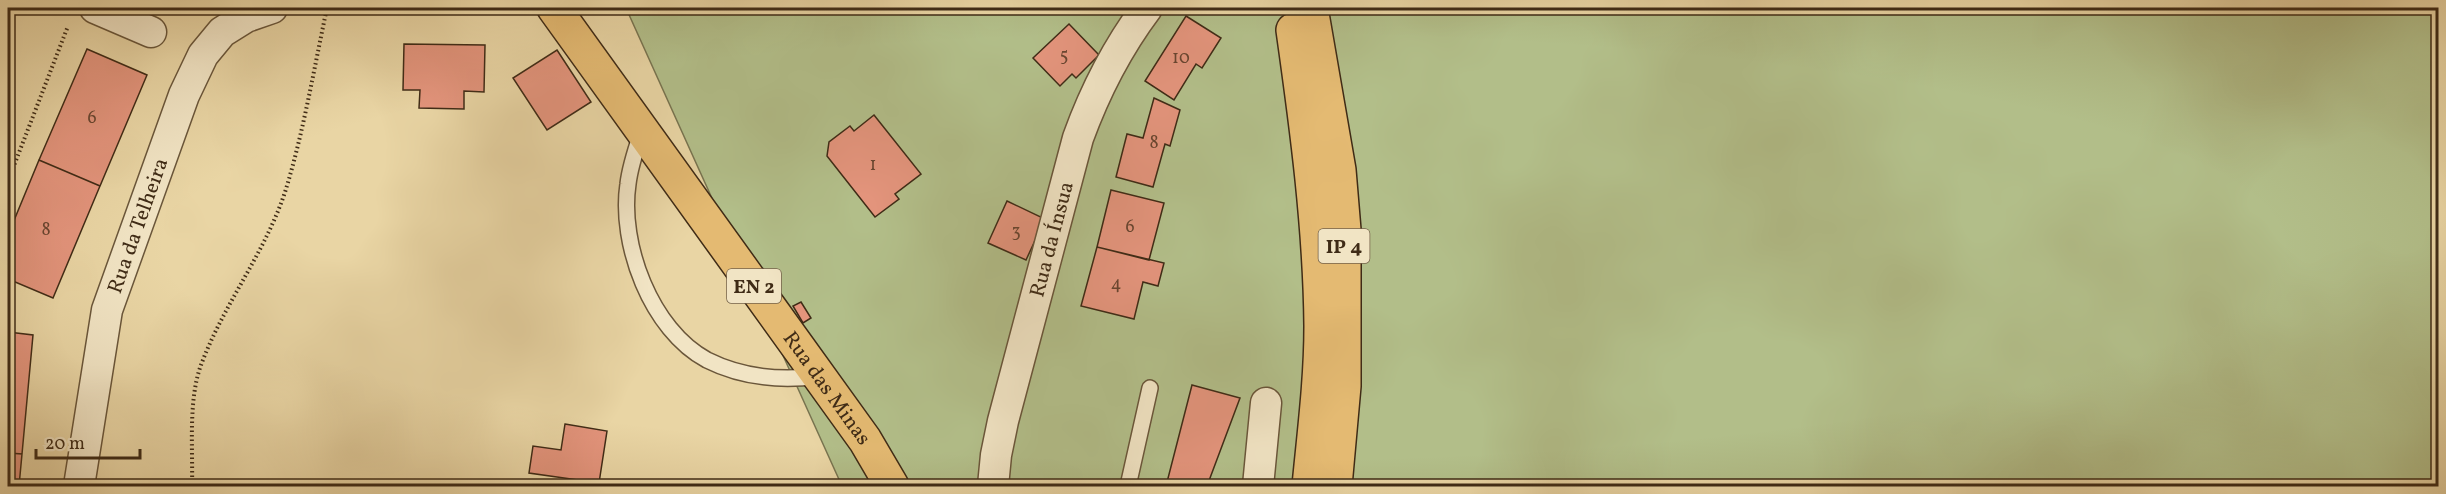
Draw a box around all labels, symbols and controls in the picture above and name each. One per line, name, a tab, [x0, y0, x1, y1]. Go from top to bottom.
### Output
house number: 5	[1060, 44, 1068, 69]
house number: 10	[1172, 46, 1190, 71]
house number: 6	[87, 106, 97, 131]
house number: 8	[1149, 131, 1159, 156]
house number: 1	[870, 153, 876, 178]
street label: Rua da Telheira	[101, 154, 176, 298]
street label: Rua da Ínsua	[1023, 178, 1082, 301]
house number: 6	[1125, 215, 1135, 240]
house number: 8	[41, 218, 51, 243]
house number: 3	[1011, 220, 1021, 245]
road number: IP 4	[1318, 229, 1370, 263]
road number: EN 2	[727, 269, 781, 303]
house number: 4	[1111, 272, 1121, 297]
street label: Rua das Minas	[775, 326, 877, 452]
scale bar	[36, 422, 140, 460]
text: 20 m	[45, 432, 85, 457]

